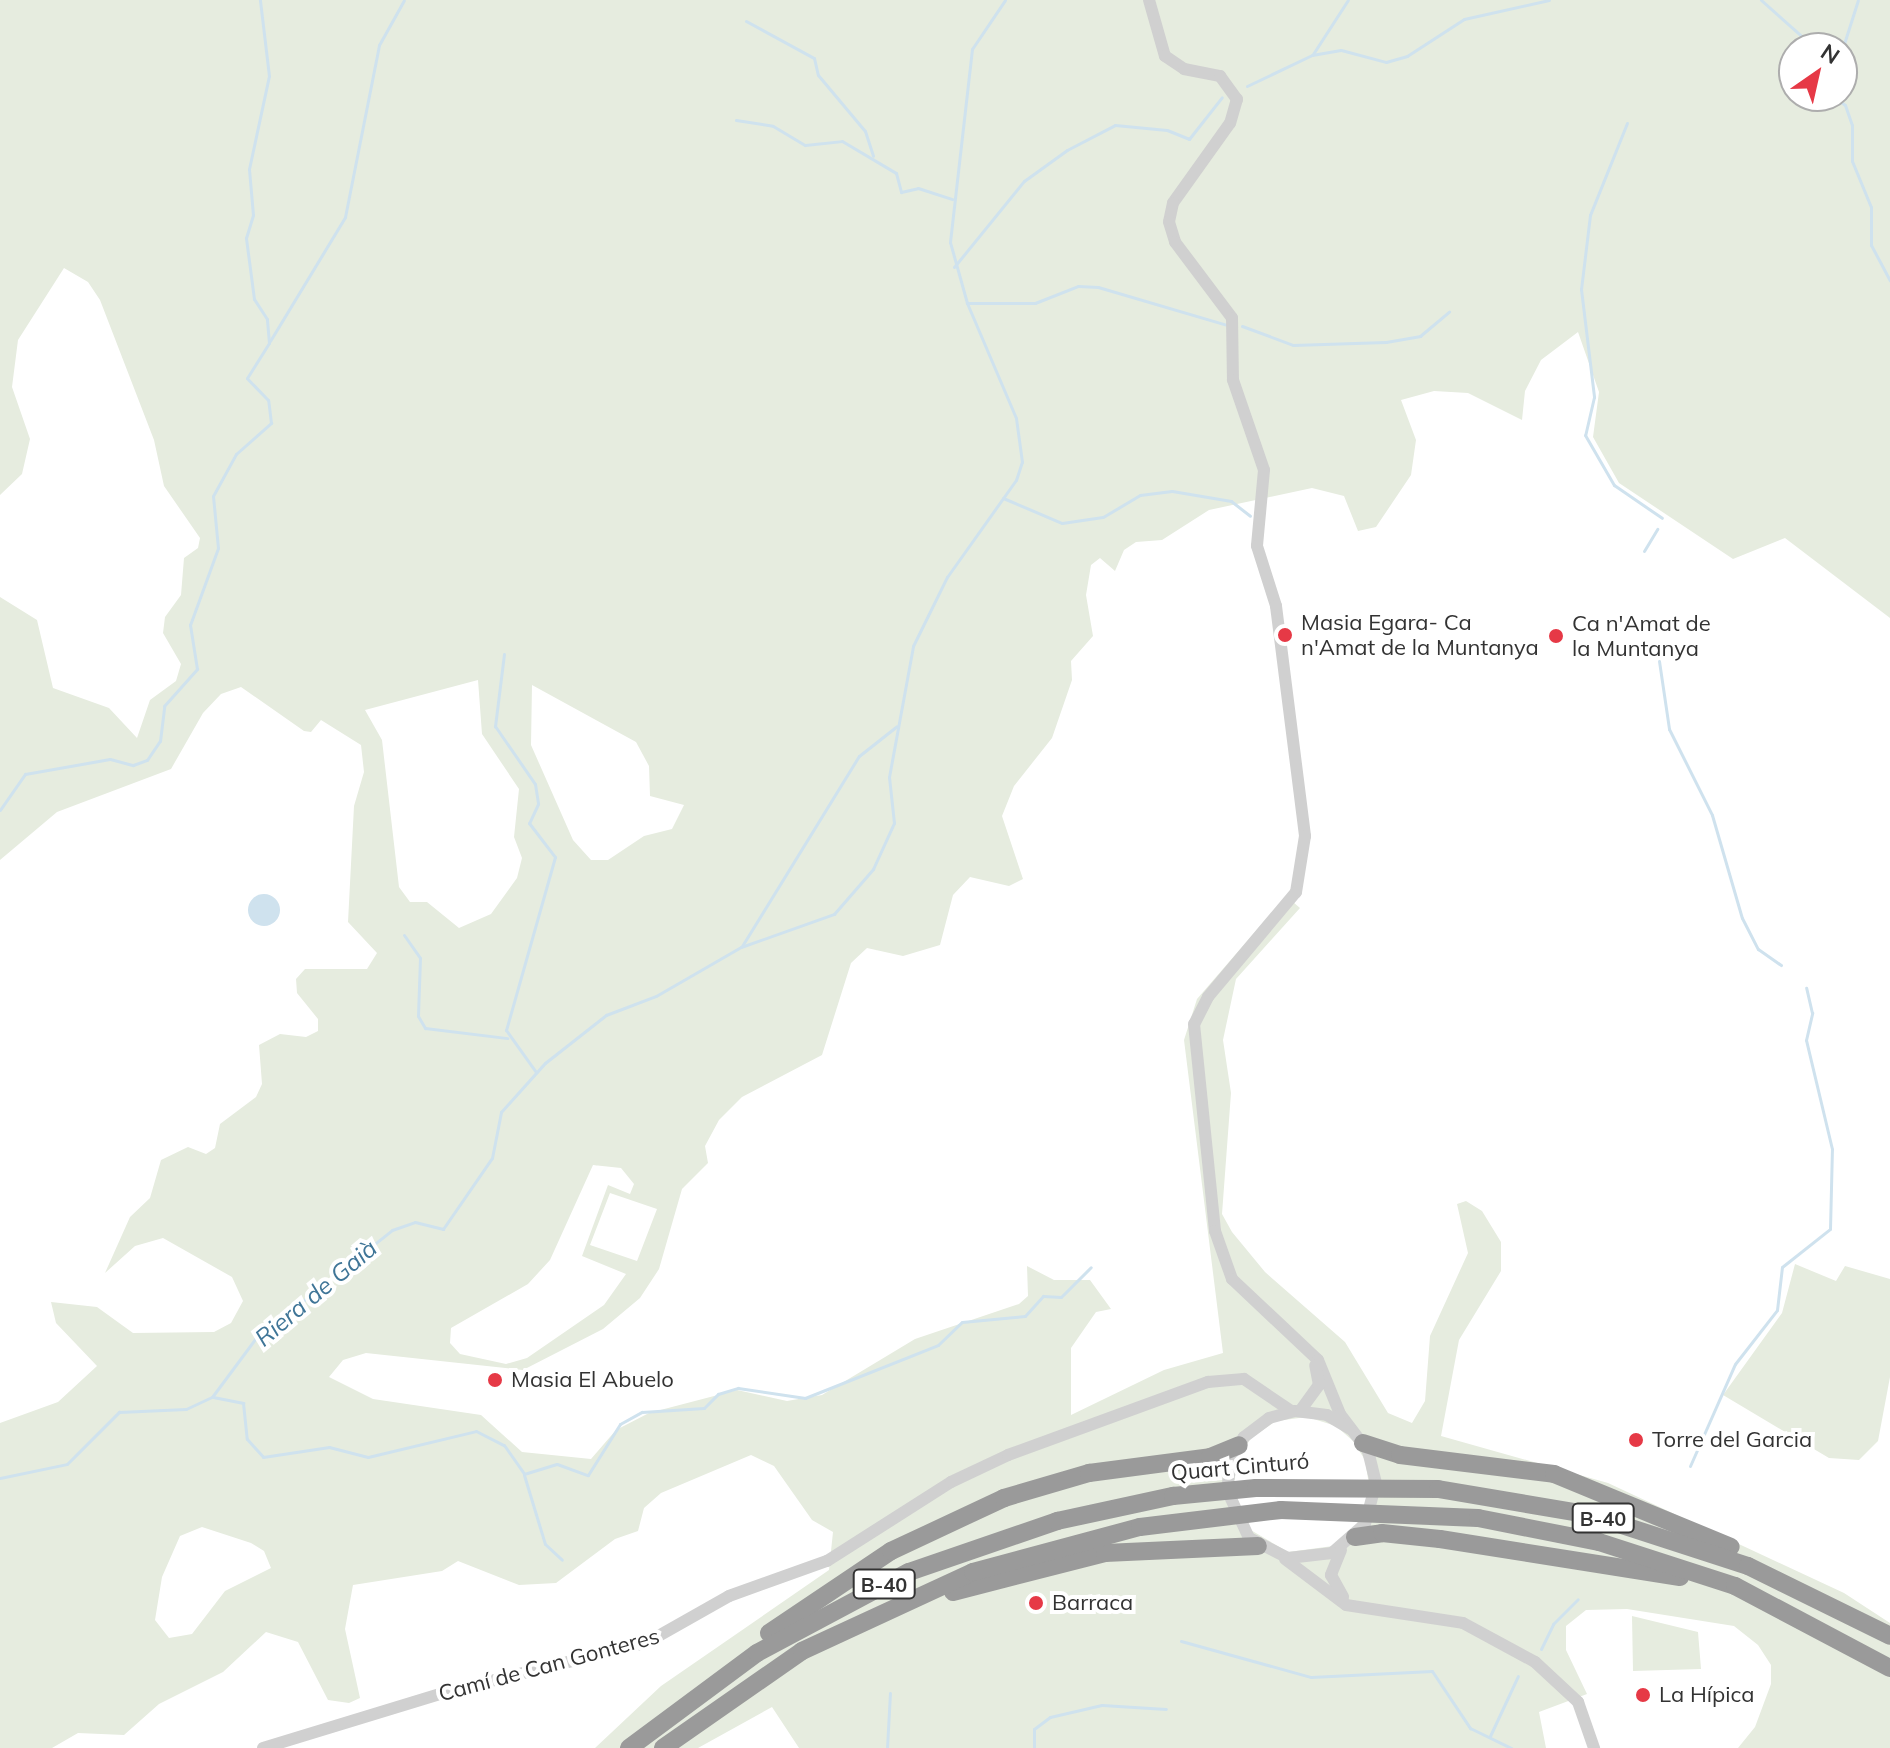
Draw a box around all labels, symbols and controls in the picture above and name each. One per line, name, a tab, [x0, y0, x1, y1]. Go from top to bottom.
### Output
north arrow	[1778, 32, 1858, 112]
text: N	[1816, 38, 1845, 70]
place label: Masia Egara- Ca n'Amat de la Muntanya	[1301, 609, 1539, 660]
place label: Ca n'Amat de la Muntanya	[1572, 610, 1711, 662]
marker: Masia Egara- Ca n'Amat de la Muntanya	[1276, 626, 1294, 644]
marker: Ca n'Amat de la Muntanya	[1547, 627, 1565, 645]
water label: Riera de Gaià	[249, 1234, 383, 1352]
place label: Masia El Abuelo	[511, 1367, 674, 1393]
marker: Masia El Abuelo	[486, 1371, 504, 1389]
place label: Torre del Garcia	[1652, 1427, 1812, 1453]
marker: Torre del Garcia	[1627, 1431, 1645, 1449]
street label: Quart Cinturó	[1170, 1448, 1310, 1486]
road number: B-40	[1571, 1502, 1635, 1534]
road number: B-40	[852, 1568, 916, 1600]
place label: Barraca	[1052, 1590, 1133, 1616]
marker: Barraca	[1027, 1594, 1045, 1612]
street label: Camí de Can Gonteres	[436, 1623, 662, 1707]
place label: La Hípica	[1659, 1682, 1754, 1708]
marker: La Hípica	[1634, 1686, 1652, 1704]

